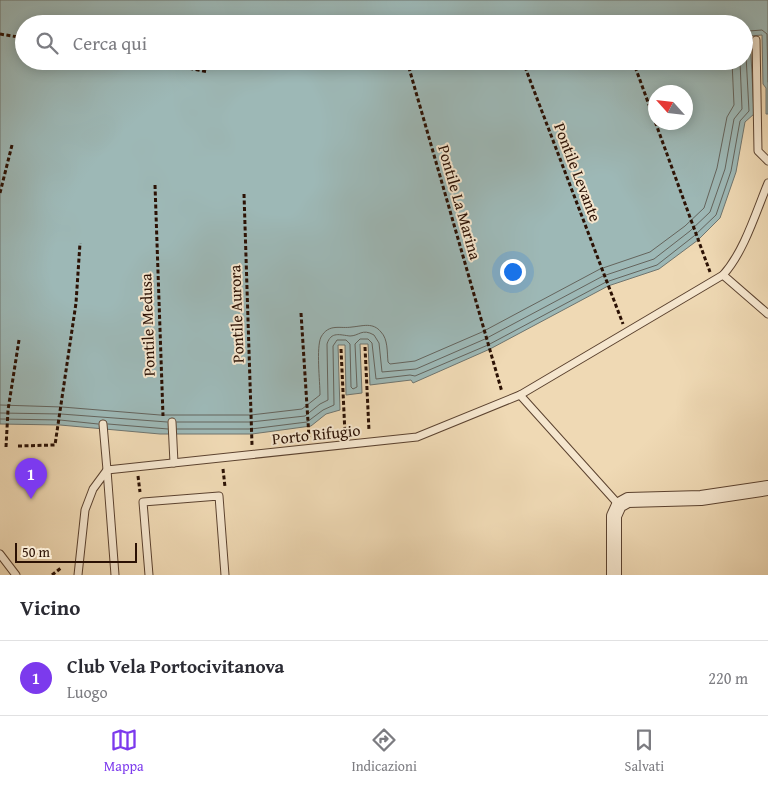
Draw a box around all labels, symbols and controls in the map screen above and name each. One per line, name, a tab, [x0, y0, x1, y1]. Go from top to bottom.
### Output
search box	[15, 15, 753, 70]
icon: search	[33, 29, 61, 57]
text: Cerca qui	[73, 29, 147, 57]
north arrow	[648, 85, 693, 130]
street label: Pontile Levante	[548, 119, 608, 225]
street label: Pontile La Marina	[432, 142, 488, 263]
your location	[500, 259, 526, 285]
street label: Pontile Aurora	[222, 264, 250, 364]
street label: Pontile Medusa	[133, 273, 161, 377]
street label: Porto Rifugio	[271, 417, 361, 451]
pin: 1	[15, 458, 47, 499]
scale bar	[15, 540, 138, 563]
text: 50 m	[22, 542, 50, 562]
text: Vicino	[20, 592, 80, 623]
text: Club Vela Portocivitanova	[67, 652, 284, 680]
text: 1	[32, 666, 40, 690]
text: 220 m	[708, 666, 748, 690]
text: Luogo	[67, 680, 108, 704]
tab: Mappa	[104, 726, 144, 776]
tab: Indicazioni	[351, 726, 417, 776]
tab: Salvati	[625, 726, 664, 776]

